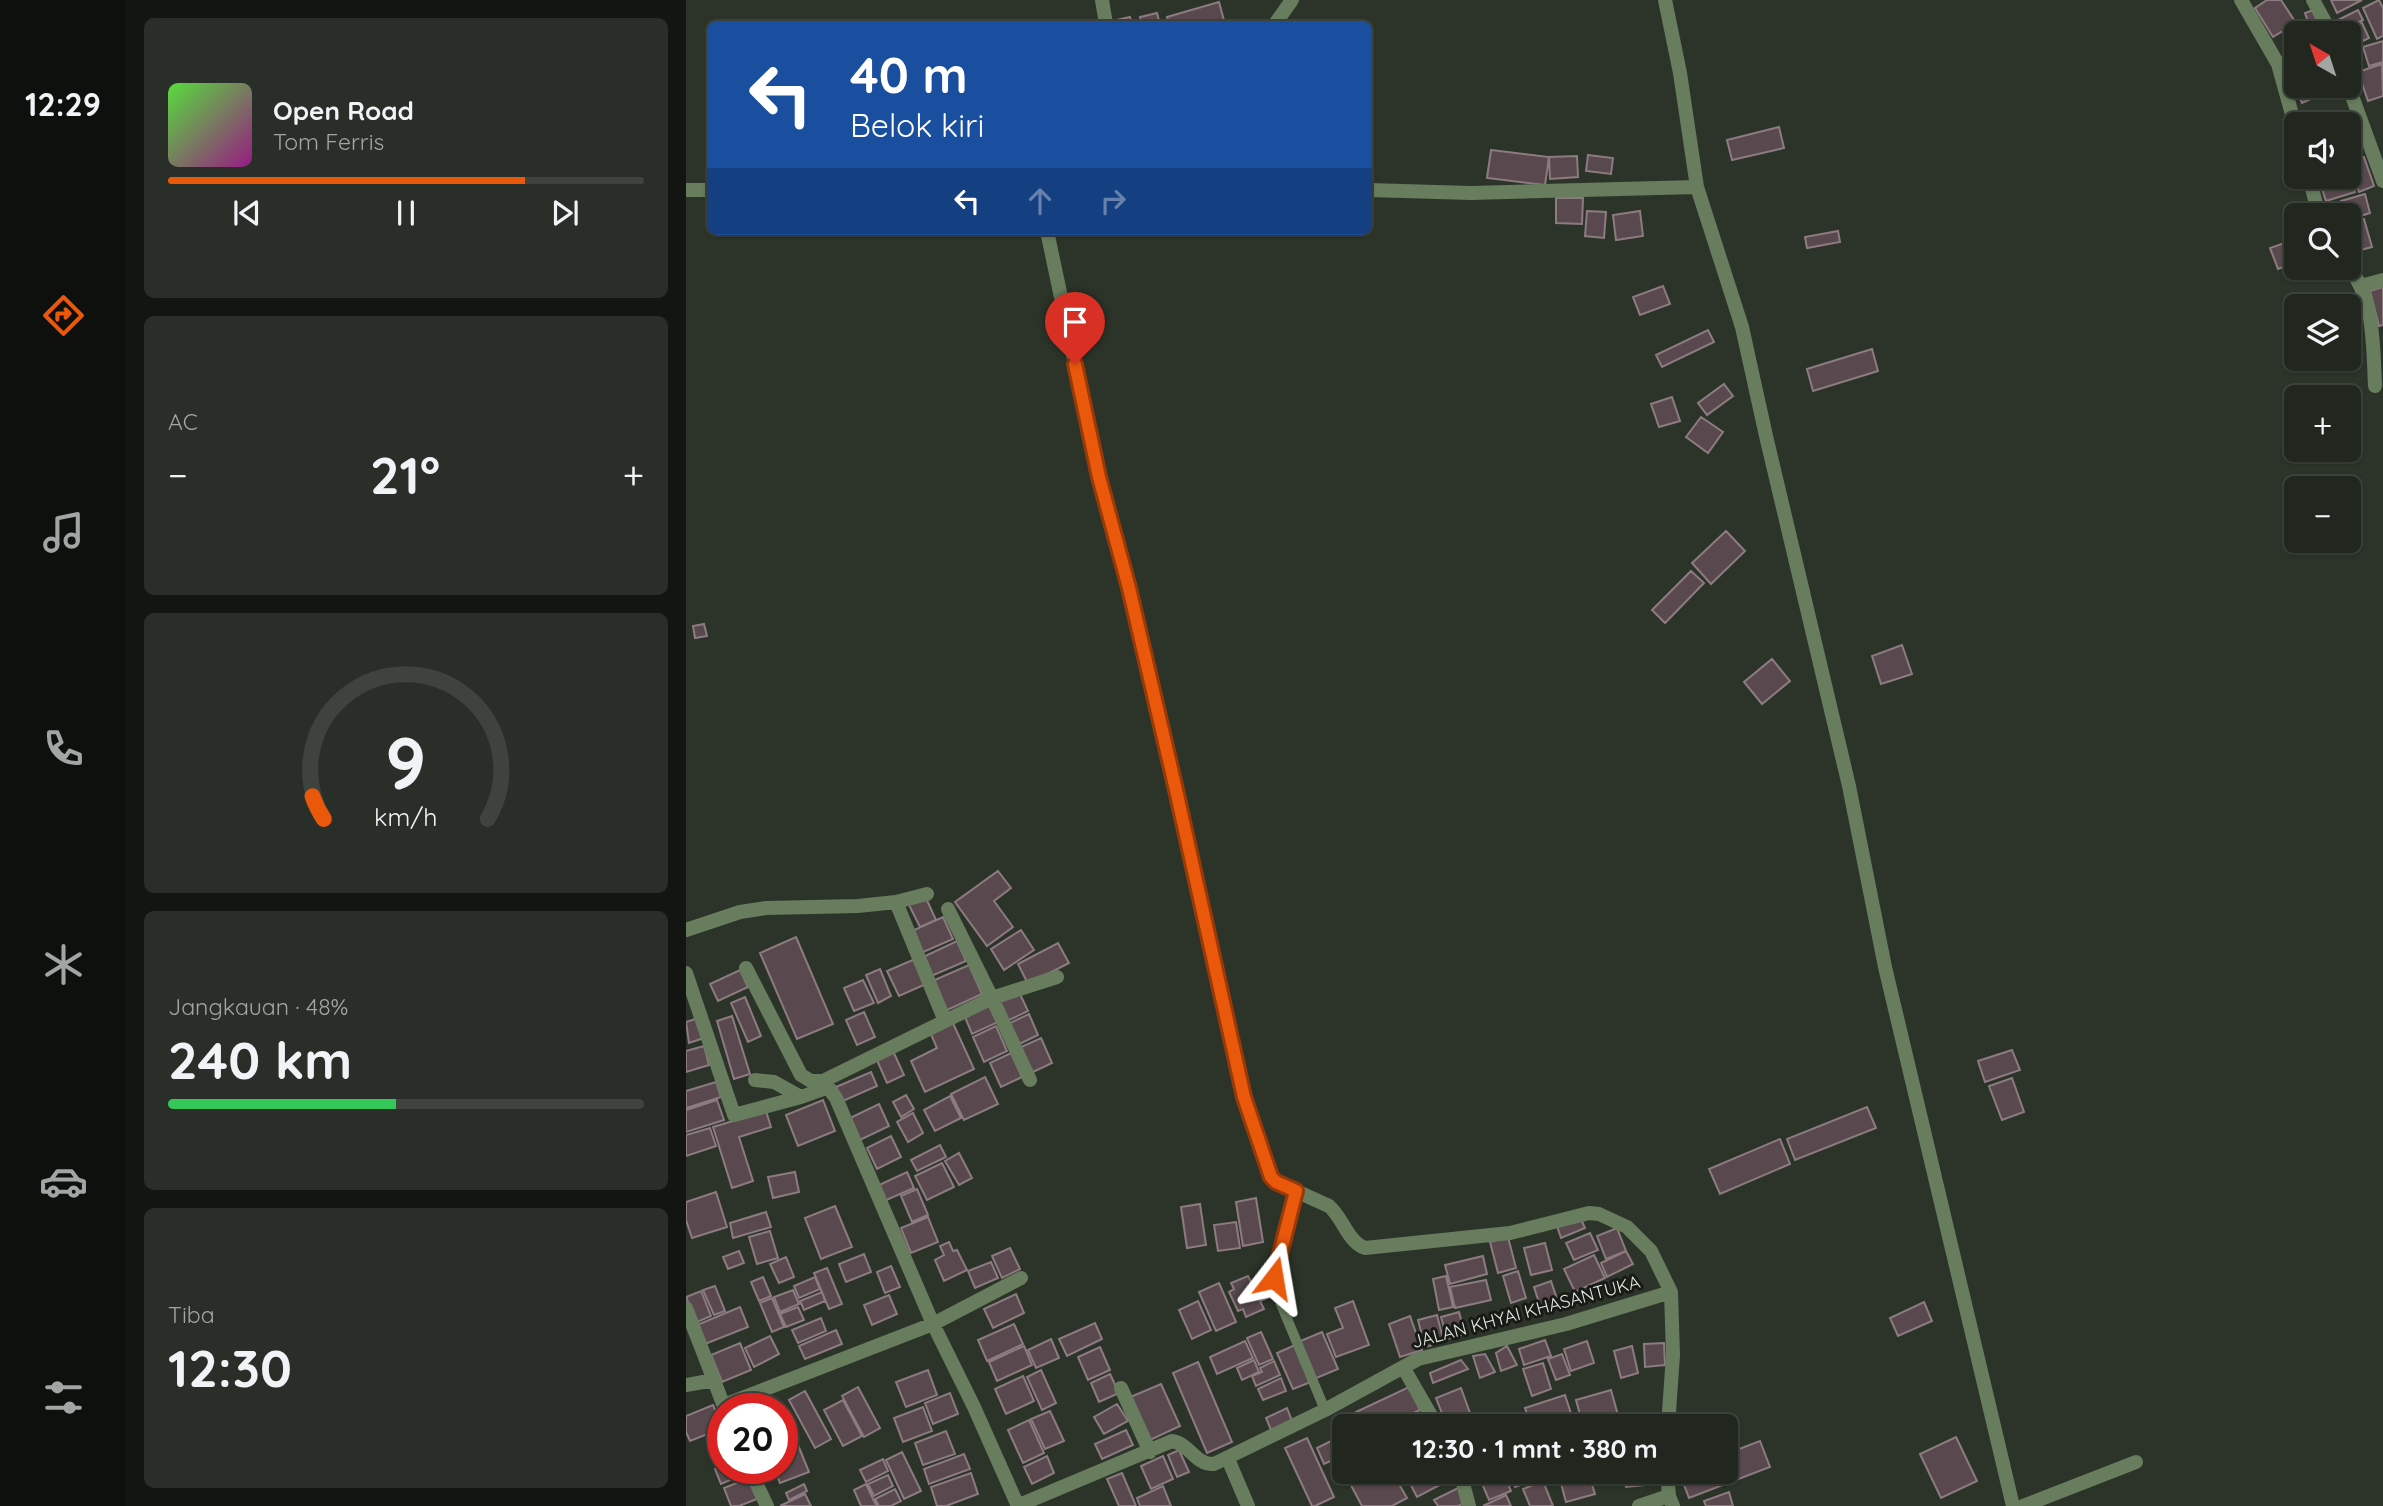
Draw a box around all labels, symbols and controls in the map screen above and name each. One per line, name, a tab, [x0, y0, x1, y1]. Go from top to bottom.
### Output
north arrow	[2284, 21, 2361, 98]
map controls	[2284, 21, 2361, 553]
text: 40 m	[850, 44, 968, 105]
icon: left	[735, 49, 826, 140]
text: 12:29	[25, 84, 101, 124]
text: Open Road	[273, 94, 414, 127]
text: Belok kiri	[850, 105, 984, 145]
button: sound	[2284, 112, 2361, 189]
text: Tom Ferris	[273, 127, 384, 156]
icon: left	[948, 182, 986, 220]
icon: ahead	[1021, 182, 1059, 220]
icon: right	[1094, 182, 1132, 220]
icon: previous	[228, 194, 266, 232]
icon: pause	[387, 194, 425, 232]
icon: next	[546, 194, 584, 232]
button: search	[2284, 203, 2361, 280]
icon: directions	[39, 291, 88, 340]
pin	[1045, 292, 1105, 364]
button: layers	[2284, 294, 2361, 371]
icon: arrive	[1056, 303, 1094, 341]
button: +	[2284, 385, 2361, 462]
text: AC	[168, 407, 198, 436]
text: 21°	[370, 442, 440, 507]
text: −	[168, 451, 188, 499]
text: +	[623, 451, 644, 499]
button: −	[2284, 476, 2361, 553]
icon: music	[39, 508, 88, 557]
text: 9	[385, 716, 427, 807]
icon: phone	[39, 724, 88, 773]
text: km/h	[374, 801, 438, 832]
icon: climate	[39, 940, 88, 989]
text: Jangkauan · 48%	[168, 992, 348, 1021]
text: 240 km	[168, 1027, 352, 1092]
icon: car	[39, 1157, 88, 1206]
position arrow	[1237, 1241, 1311, 1315]
street label: JALAN KHYAI KHASANTUKA	[1409, 1270, 1643, 1353]
text: Tiba	[168, 1300, 215, 1329]
text: 12:30	[168, 1335, 292, 1400]
icon: filters	[39, 1373, 88, 1422]
speed limit sign: 20	[707, 1393, 798, 1484]
text: 12:30 · 1 mnt · 380 m	[1412, 1432, 1658, 1465]

